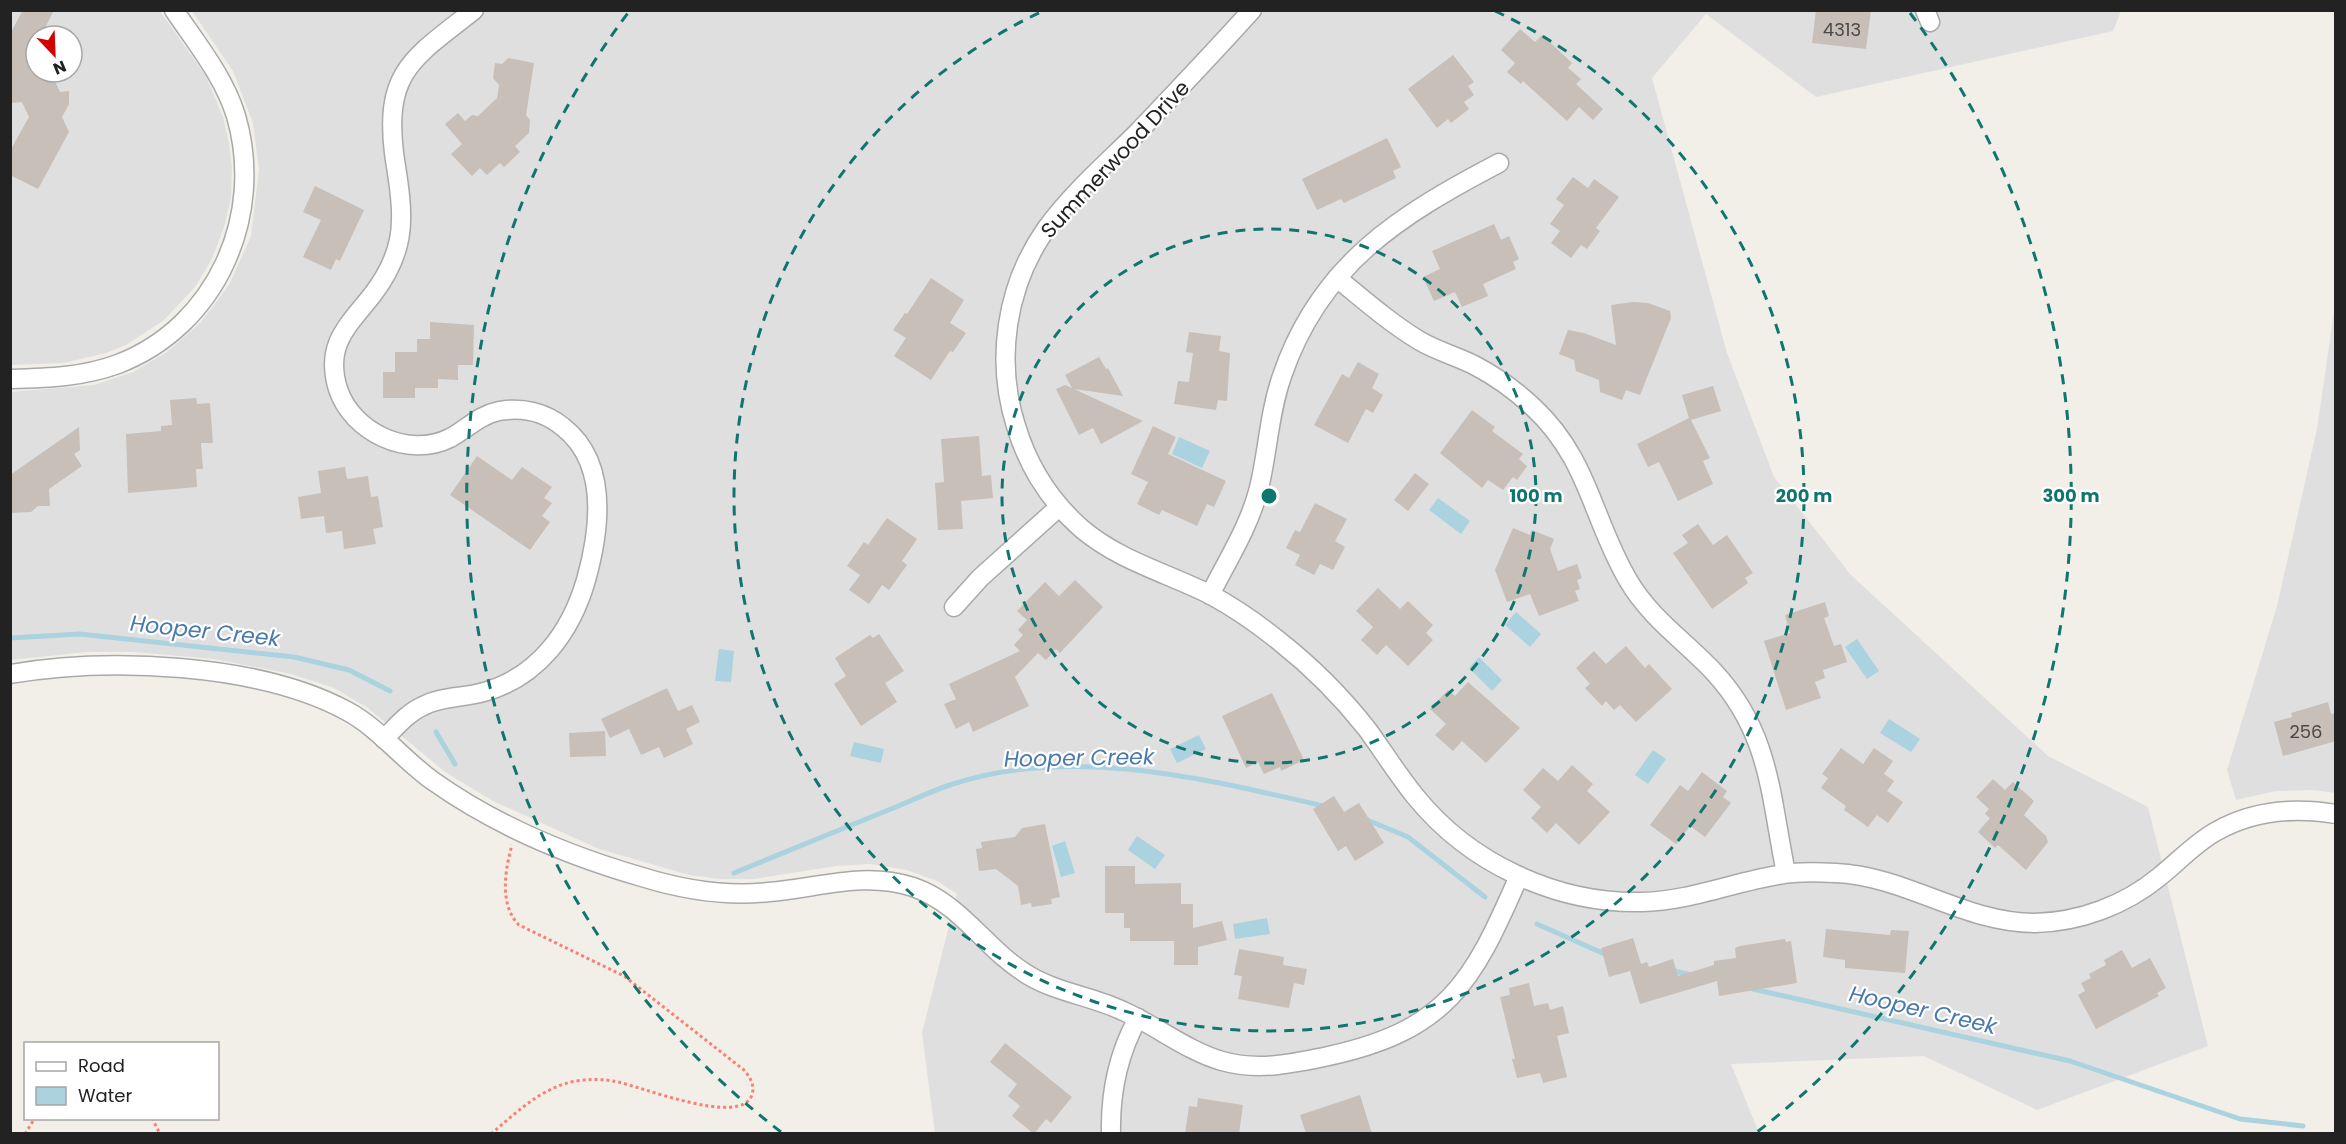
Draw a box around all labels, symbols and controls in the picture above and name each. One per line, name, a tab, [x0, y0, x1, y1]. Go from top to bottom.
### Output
house number: 4313	[1823, 17, 1861, 42]
north arrow	[24, 24, 84, 84]
text: N	[50, 54, 70, 80]
street label: Summerwood Drive	[1034, 74, 1196, 244]
text: 100 m	[1509, 483, 1563, 508]
text: 200 m	[1776, 483, 1832, 508]
text: 300 m	[2042, 483, 2100, 508]
centre of rings	[1259, 486, 1279, 506]
water label: Hooper Creek	[129, 608, 283, 654]
house number: 256	[2289, 719, 2323, 744]
water label: Hooper Creek	[1004, 741, 1156, 775]
water label: Hooper Creek	[1846, 978, 2001, 1042]
legend	[24, 1042, 219, 1120]
text: Road	[78, 1053, 125, 1078]
text: Water	[78, 1083, 132, 1108]

